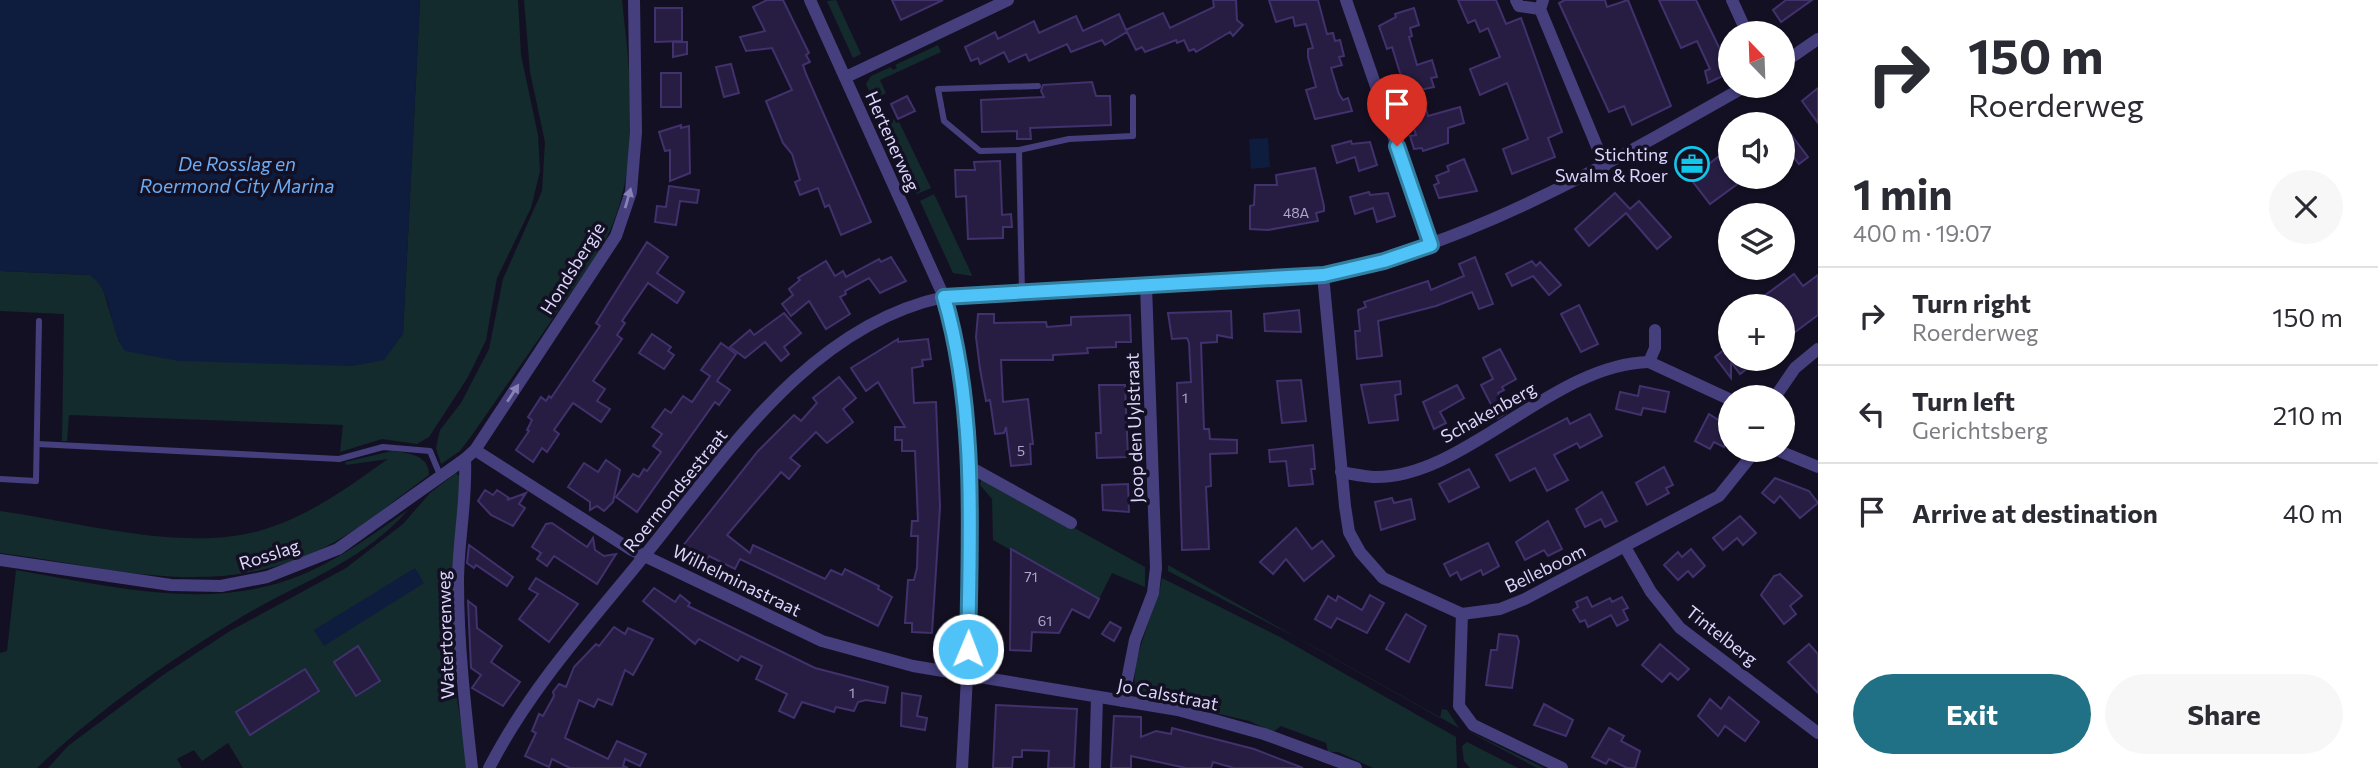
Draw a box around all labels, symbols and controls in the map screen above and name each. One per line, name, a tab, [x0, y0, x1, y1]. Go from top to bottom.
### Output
north arrow	[1718, 21, 1796, 98]
map controls	[1718, 21, 1795, 462]
text: 150 m	[1968, 24, 2103, 84]
icon: right	[1853, 28, 1944, 119]
pin	[1367, 74, 1427, 146]
text: Roerderweg	[1968, 84, 2144, 124]
icon: arrive	[1378, 85, 1416, 123]
street label: Hertenerweg	[861, 88, 925, 195]
button: sound	[1718, 112, 1795, 189]
place label: Stichting Swalm & Roer	[1555, 143, 1668, 186]
office icon: Stichting Swalm & Roer	[1673, 145, 1711, 183]
water label: De Rosslag en Roermond City Marina	[140, 152, 335, 197]
text: 1 min	[1853, 167, 1953, 219]
button: close	[2269, 170, 2343, 244]
one-way arrow	[623, 187, 634, 209]
button: layers	[1718, 203, 1795, 280]
house number: 48A	[1283, 204, 1309, 221]
street label: Hondsbergje	[535, 218, 609, 318]
text: 400 m · 19:07	[1853, 219, 1992, 247]
text: Turn right	[1912, 287, 2031, 318]
button: +	[1718, 294, 1795, 371]
icon: right	[1853, 297, 1891, 335]
text: 150 m	[2272, 301, 2343, 332]
text: Roerderweg	[1912, 318, 2039, 346]
street label: Joop den Uylstraat	[1120, 353, 1148, 503]
street label: Schakenberg	[1437, 377, 1540, 447]
one-way arrow	[506, 383, 519, 403]
button: −	[1718, 385, 1795, 462]
text: Turn left	[1912, 385, 2015, 416]
house number: 1	[1182, 389, 1188, 406]
icon: left	[1853, 395, 1891, 433]
text: 210 m	[2273, 399, 2343, 430]
text: Gerichtsberg	[1912, 416, 2048, 444]
street label: Roermondsestraat	[618, 424, 732, 556]
house number: 5	[1017, 442, 1025, 459]
icon: arrive	[1853, 493, 1891, 531]
text: Arrive at destination	[1912, 497, 2158, 528]
text: 40 m	[2283, 497, 2343, 528]
street label: Rosslag	[236, 534, 302, 574]
street label: Wilhelminastraat	[669, 539, 805, 621]
street label: Belleboom	[1501, 539, 1589, 597]
house number: 71	[1024, 568, 1038, 585]
street label: Watertorenweg	[432, 570, 458, 700]
street label: Tintelberg	[1682, 600, 1762, 670]
position arrow	[931, 612, 1005, 686]
house number: 61	[1038, 612, 1052, 629]
street label: Jo Calsstraat	[1116, 673, 1220, 715]
button: Exit	[1853, 674, 2091, 754]
button: Share	[2105, 674, 2343, 754]
house number: 1	[849, 684, 855, 701]

